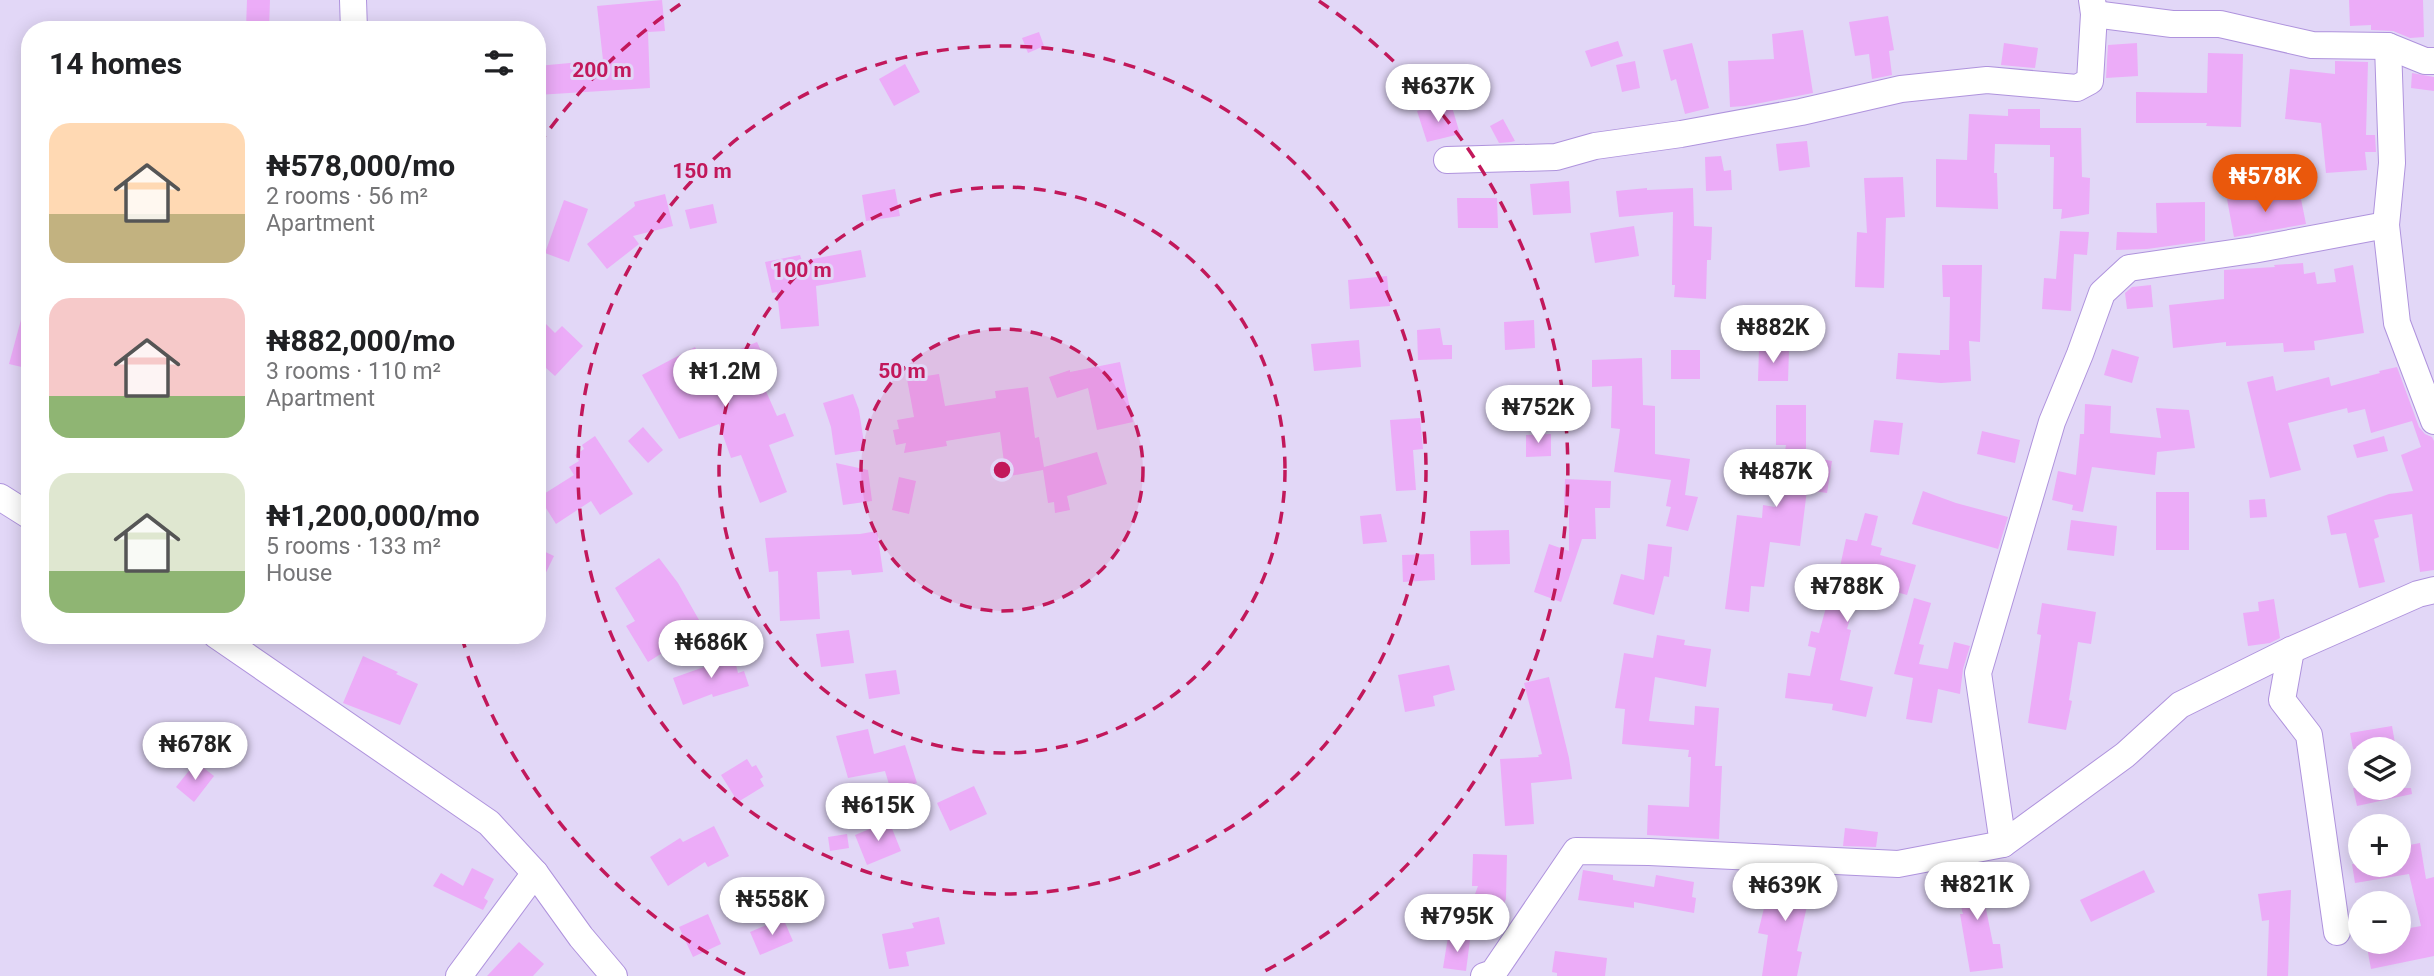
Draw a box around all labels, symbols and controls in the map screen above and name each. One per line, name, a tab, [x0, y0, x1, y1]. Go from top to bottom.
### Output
icon: filters	[480, 44, 518, 82]
text: 14 homes	[49, 46, 182, 81]
text: 200 m	[572, 58, 632, 82]
pin: ₦637K	[1389, 64, 1487, 124]
text: ₦637K	[1402, 73, 1474, 100]
text: ₦578,000/mo	[266, 148, 455, 183]
icon: home	[105, 151, 189, 235]
pin: ₦578K	[2216, 154, 2314, 214]
text: 150 m	[672, 159, 732, 183]
text: ₦578K	[2229, 163, 2301, 190]
text: 2 rooms · 56 m²	[266, 183, 428, 210]
text: Apartment	[266, 210, 375, 237]
text: 100 m	[772, 258, 832, 282]
pin: ₦882K	[1724, 306, 1822, 365]
text: ₦882K	[1737, 314, 1809, 341]
text: ₦882,000/mo	[266, 323, 455, 358]
icon: home	[105, 326, 189, 410]
pin: ₦1.2M	[676, 350, 774, 409]
text: 3 rooms · 110 m²	[266, 358, 441, 385]
text: ₦1.2M	[689, 358, 761, 385]
text: 50 m	[878, 359, 926, 383]
text: Apartment	[266, 385, 375, 412]
pin: ₦752K	[1489, 386, 1587, 445]
text: ₦752K	[1502, 394, 1574, 421]
pin: ₦487K	[1727, 449, 1825, 509]
centre of rings	[990, 458, 1014, 482]
text: ₦487K	[1740, 458, 1812, 485]
text: ₦1,200,000/mo	[266, 498, 480, 533]
icon: home	[105, 501, 189, 585]
text: 5 rooms · 133 m²	[266, 533, 441, 560]
text: House	[266, 560, 332, 587]
pin: ₦788K	[1798, 564, 1896, 624]
text: ₦788K	[1811, 573, 1883, 600]
pin: ₦686K	[662, 620, 760, 680]
text: ₦686K	[675, 629, 747, 656]
pin: ₦678K	[146, 722, 244, 782]
text: ₦678K	[159, 731, 231, 758]
map controls	[2348, 737, 2411, 954]
button: layers	[2348, 737, 2411, 800]
pin: ₦615K	[829, 784, 927, 843]
text: ₦615K	[842, 792, 914, 819]
button: +	[2348, 814, 2411, 877]
pin: ₦821K	[1928, 862, 2026, 922]
pin: ₦639K	[1736, 864, 1834, 923]
text: ₦821K	[1941, 871, 2013, 898]
text: ₦639K	[1749, 872, 1821, 899]
pin: ₦558K	[723, 878, 821, 937]
text: ₦558K	[736, 886, 808, 913]
button: −	[2348, 891, 2411, 954]
pin: ₦795K	[1408, 894, 1506, 954]
text: ₦795K	[1421, 903, 1493, 930]

